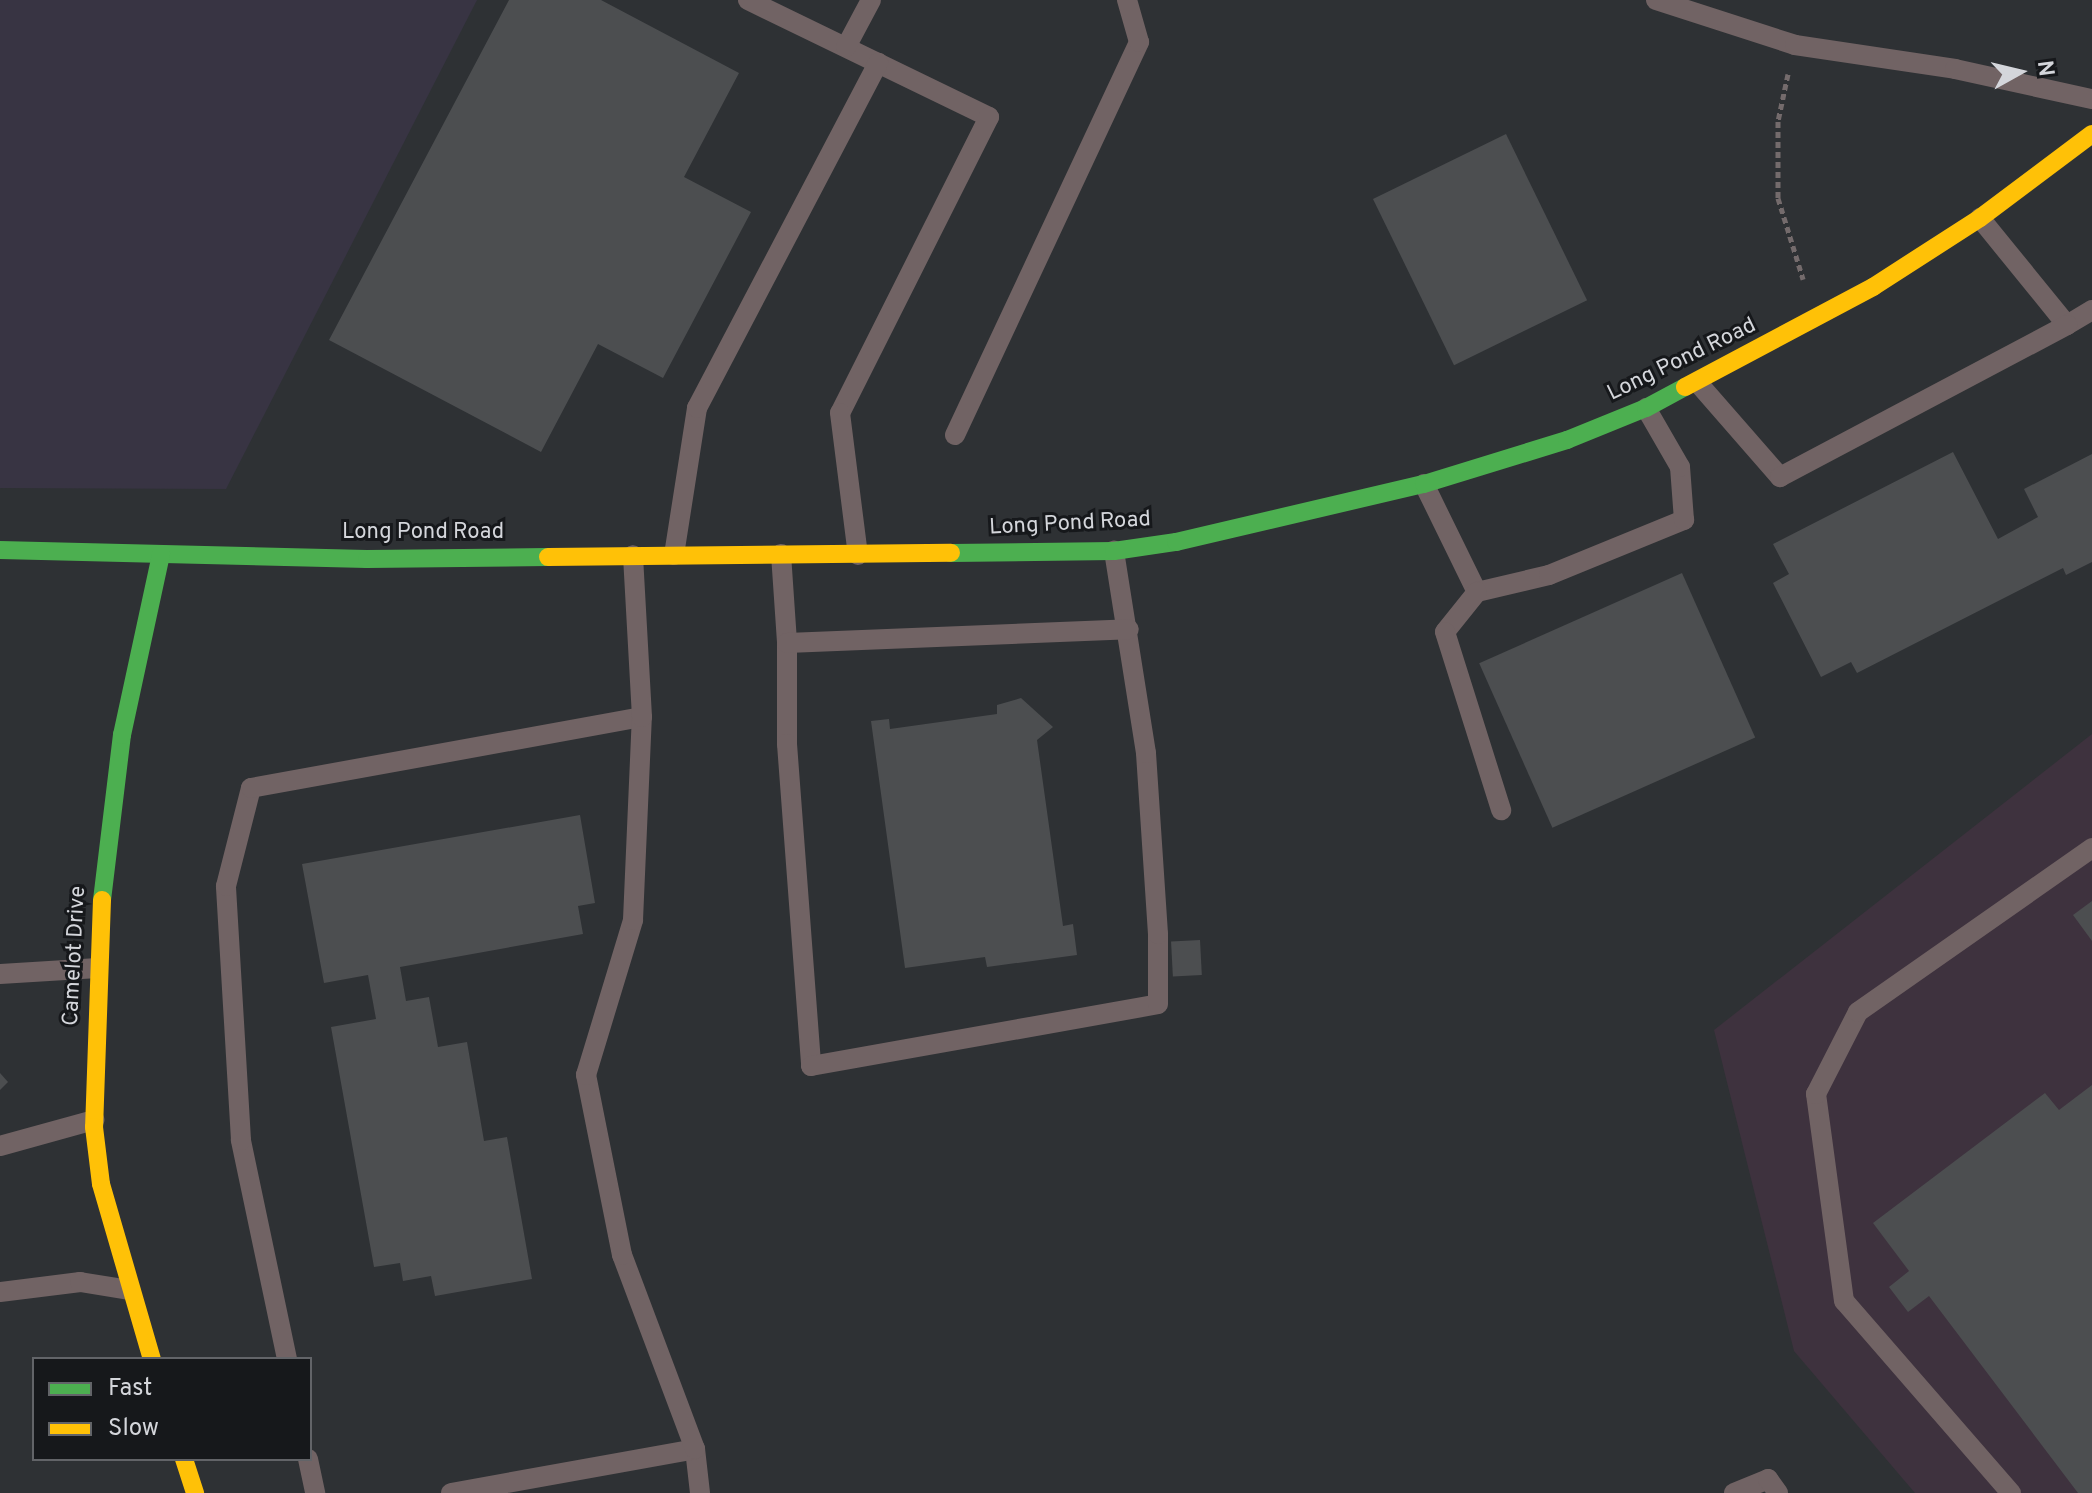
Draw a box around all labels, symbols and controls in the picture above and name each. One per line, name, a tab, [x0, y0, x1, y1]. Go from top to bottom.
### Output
north arrow	[1980, 32, 2060, 112]
text: N	[2030, 59, 2059, 78]
street label: Long Pond Road	[1603, 313, 1761, 407]
street label: Long Pond Road	[988, 507, 1152, 541]
street label: Long Pond Road	[342, 520, 504, 546]
street label: Camelot Drive	[58, 885, 92, 1027]
legend	[32, 1357, 312, 1461]
text: Fast	[108, 1374, 152, 1404]
text: Slow	[108, 1414, 159, 1444]

